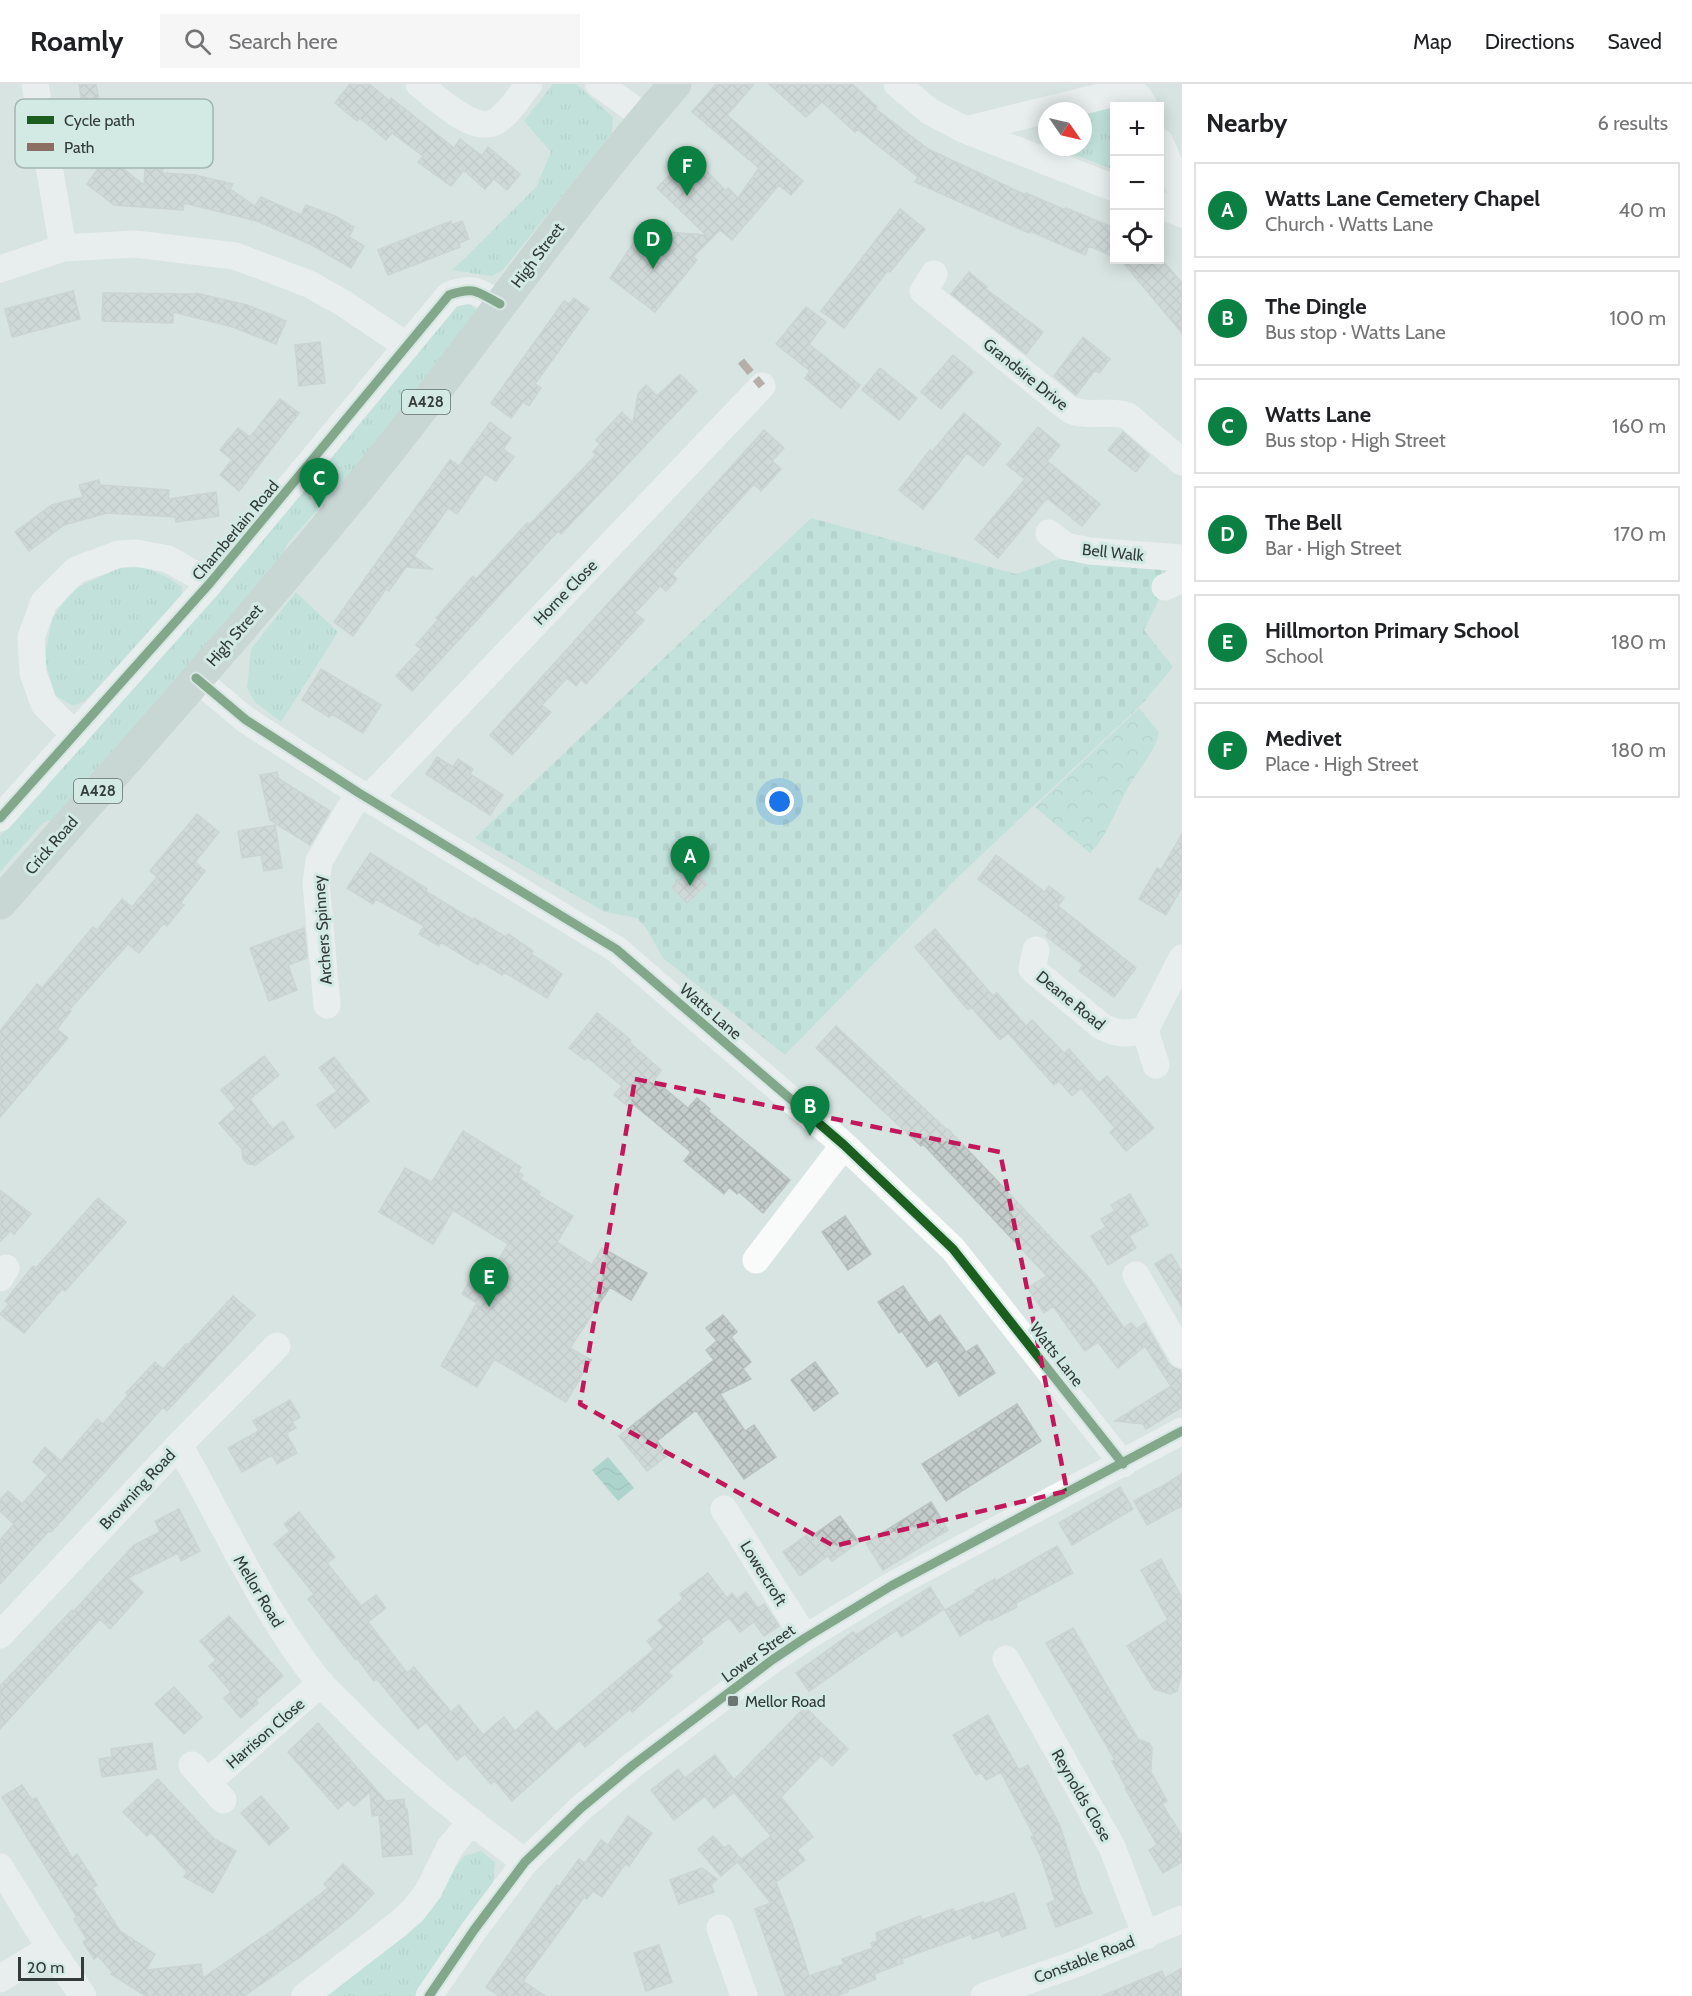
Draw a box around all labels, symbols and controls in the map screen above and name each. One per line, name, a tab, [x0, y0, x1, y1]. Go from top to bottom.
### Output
search box	[160, 14, 580, 68]
text: Roamly	[30, 24, 124, 58]
icon: search	[181, 25, 214, 58]
text: Search here	[229, 28, 338, 55]
text: Map	[1413, 29, 1452, 54]
text: Directions	[1485, 29, 1574, 54]
text: Saved	[1607, 29, 1662, 54]
legend	[15, 99, 213, 168]
north arrow	[1038, 102, 1092, 156]
map controls	[1110, 102, 1164, 264]
button: +	[1110, 102, 1164, 156]
text: Nearby	[1206, 107, 1287, 139]
text: Cycle path	[64, 111, 135, 130]
text: 6 results	[1597, 111, 1668, 135]
text: Path	[64, 138, 95, 157]
pin: F	[668, 147, 706, 196]
button: −	[1110, 156, 1164, 210]
text: Watts Lane Cemetery Chapel	[1265, 185, 1540, 212]
text: A	[1221, 198, 1234, 222]
text: 40 m	[1618, 198, 1666, 222]
button: locate	[1110, 210, 1164, 264]
text: Church · Watts Lane	[1265, 212, 1433, 236]
street label: High Street	[507, 219, 568, 291]
pin: D	[634, 220, 672, 269]
text: The Dingle	[1265, 293, 1367, 320]
text: B	[1221, 306, 1234, 330]
text: 100 m	[1610, 306, 1666, 330]
text: Bus stop · Watts Lane	[1265, 320, 1446, 344]
street label: Grandsire Drive	[979, 334, 1072, 414]
road number: A428	[402, 390, 450, 414]
text: Watts Lane	[1265, 401, 1371, 428]
text: C	[1221, 414, 1234, 438]
text: 160 m	[1612, 414, 1666, 438]
text: Bus stop · High Street	[1265, 428, 1446, 452]
pin: C	[300, 458, 338, 508]
street label: Chamberlain Road	[188, 477, 283, 584]
text: The Bell	[1265, 509, 1342, 536]
text: D	[1220, 522, 1235, 546]
text: 170 m	[1614, 522, 1666, 546]
text: Bar · High Street	[1265, 536, 1402, 560]
street label: Bell Walk	[1081, 540, 1146, 565]
street label: Horne Close	[530, 556, 601, 629]
street label: High Street	[202, 600, 267, 670]
text: Hillmorton Primary School	[1265, 617, 1519, 644]
text: E	[1222, 630, 1233, 654]
text: 180 m	[1611, 630, 1666, 654]
text: School	[1265, 644, 1323, 668]
text: Medivet	[1265, 725, 1342, 752]
text: F	[1222, 738, 1233, 762]
text: 180 m	[1611, 738, 1666, 762]
text: Place · High Street	[1265, 752, 1418, 776]
road number: A428	[74, 779, 122, 803]
your location	[765, 787, 794, 816]
street label: Crick Road	[21, 812, 82, 878]
pin: A	[670, 836, 710, 886]
street label: Archers Spinney	[309, 875, 336, 985]
street label: Deane Road	[1033, 967, 1109, 1034]
street label: Watts Lane	[676, 979, 746, 1043]
pin: B	[790, 1086, 830, 1136]
pin: E	[470, 1258, 508, 1307]
street label: Watts Lane	[1026, 1319, 1087, 1390]
street label: Browning Road	[96, 1445, 179, 1533]
street label: Lowercroft	[736, 1537, 791, 1610]
street label: Mellor Road	[230, 1552, 287, 1631]
street label: Lower Street	[718, 1620, 799, 1686]
place label: Mellor Road	[745, 1692, 826, 1711]
street label: Harrison Close	[222, 1694, 308, 1773]
marker: Mellor Road	[726, 1694, 740, 1708]
street label: Reynolds Close	[1048, 1746, 1116, 1845]
street label: Constable Road	[1031, 1932, 1137, 1987]
scale bar	[18, 1954, 84, 1982]
text: 20 m	[27, 1958, 64, 1977]

